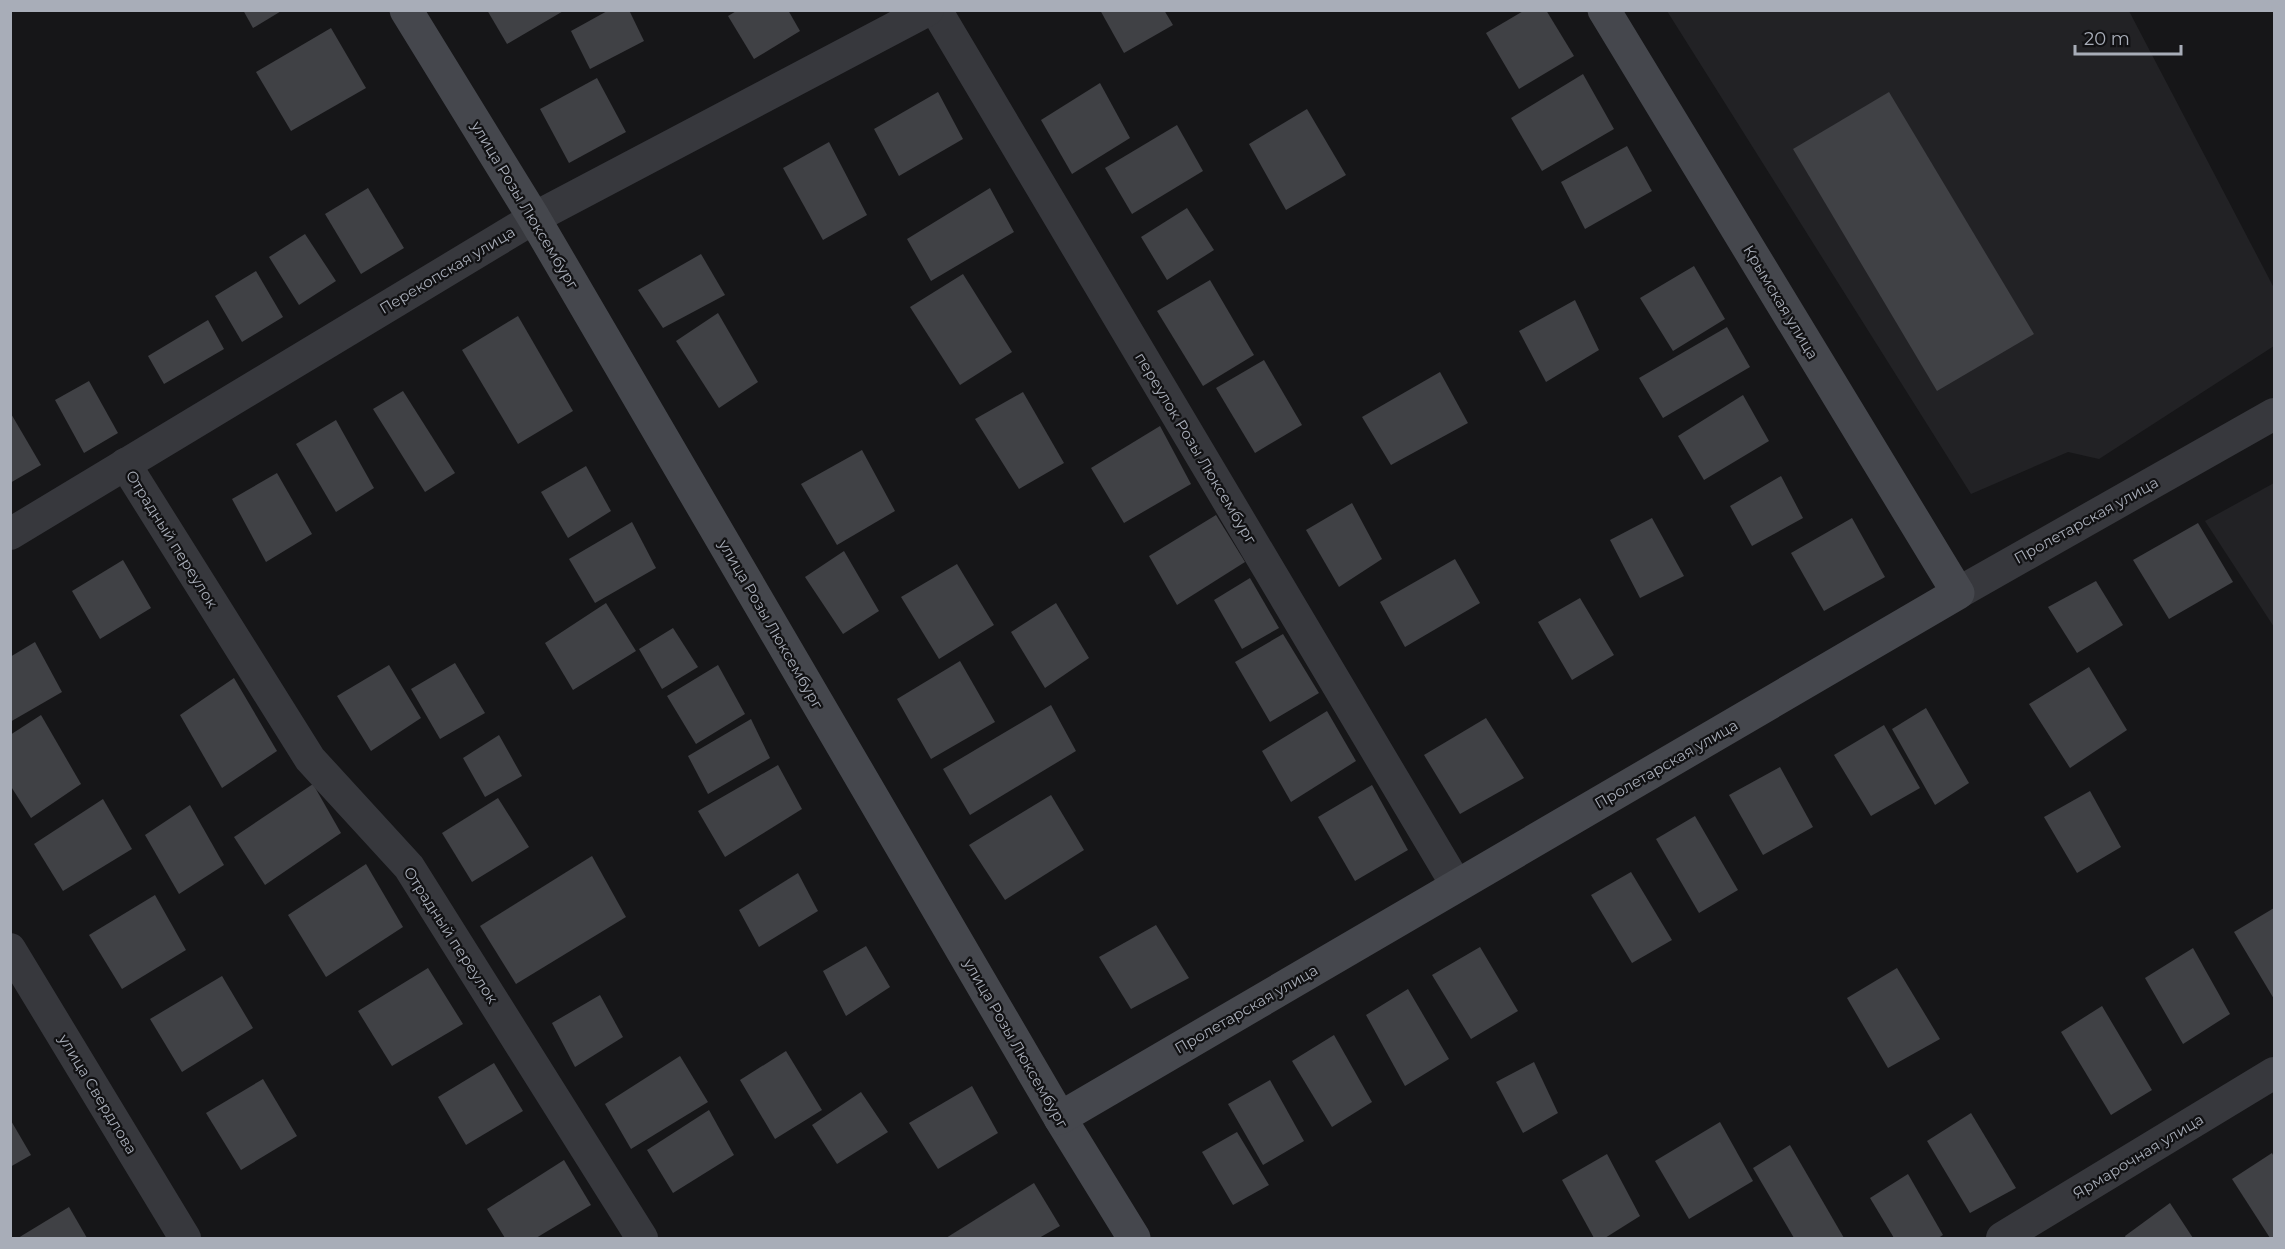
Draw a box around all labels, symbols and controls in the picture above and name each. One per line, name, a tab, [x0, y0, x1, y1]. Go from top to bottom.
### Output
scale bar	[2075, 18, 2182, 56]
text: 20 m	[2084, 28, 2130, 50]
street label: улица Розы Люксембург	[467, 117, 583, 293]
street label: Перекопская улица	[376, 222, 518, 318]
street label: Крымская улица	[1739, 241, 1823, 363]
street label: переулок Розы Люксембург	[1131, 349, 1261, 548]
street label: Отрадный переулок	[122, 467, 222, 612]
street label: Пролетарская улица	[2010, 472, 2162, 568]
street label: улица Розы Люксембург	[714, 535, 828, 713]
street label: Пролетарская улица	[1591, 715, 1741, 813]
street label: Отрадный переулок	[400, 863, 502, 1007]
street label: улица Розы Люксембург	[959, 954, 1073, 1132]
street label: Пролетарская улица	[1171, 960, 1321, 1058]
street label: улица Свердлова	[54, 1030, 141, 1158]
street label: Ярмарочная улица	[2069, 1109, 2207, 1203]

